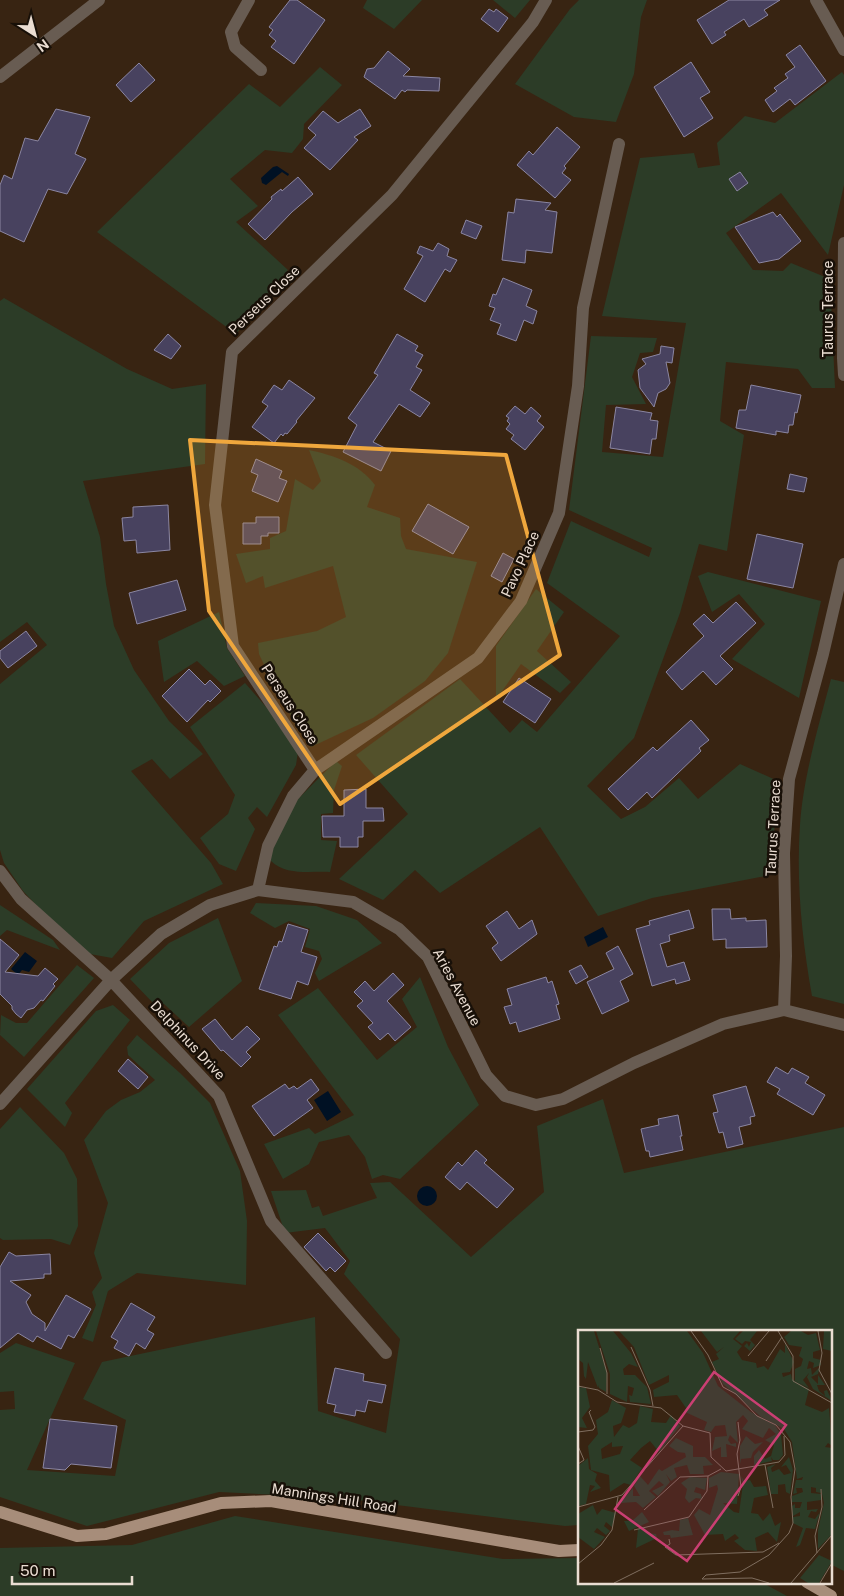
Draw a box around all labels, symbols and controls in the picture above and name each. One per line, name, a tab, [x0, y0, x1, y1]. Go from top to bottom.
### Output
north arrow	[10, 10, 60, 60]
text: N	[34, 36, 52, 55]
street label: Taurus Terrace	[820, 261, 836, 357]
street label: Perseus Close	[225, 262, 303, 338]
street label: Pavo Place	[498, 529, 542, 599]
street label: Perseus Close	[258, 661, 322, 747]
street label: Taurus Terrace	[762, 779, 784, 877]
street label: Aries Avenue	[430, 946, 484, 1028]
street label: Delphinus Drive	[147, 997, 229, 1083]
inset map	[578, 1330, 832, 1584]
street label: Mannings Hill Road	[271, 1480, 397, 1516]
scale bar	[12, 1554, 132, 1586]
text: 50 m	[20, 1562, 55, 1579]

